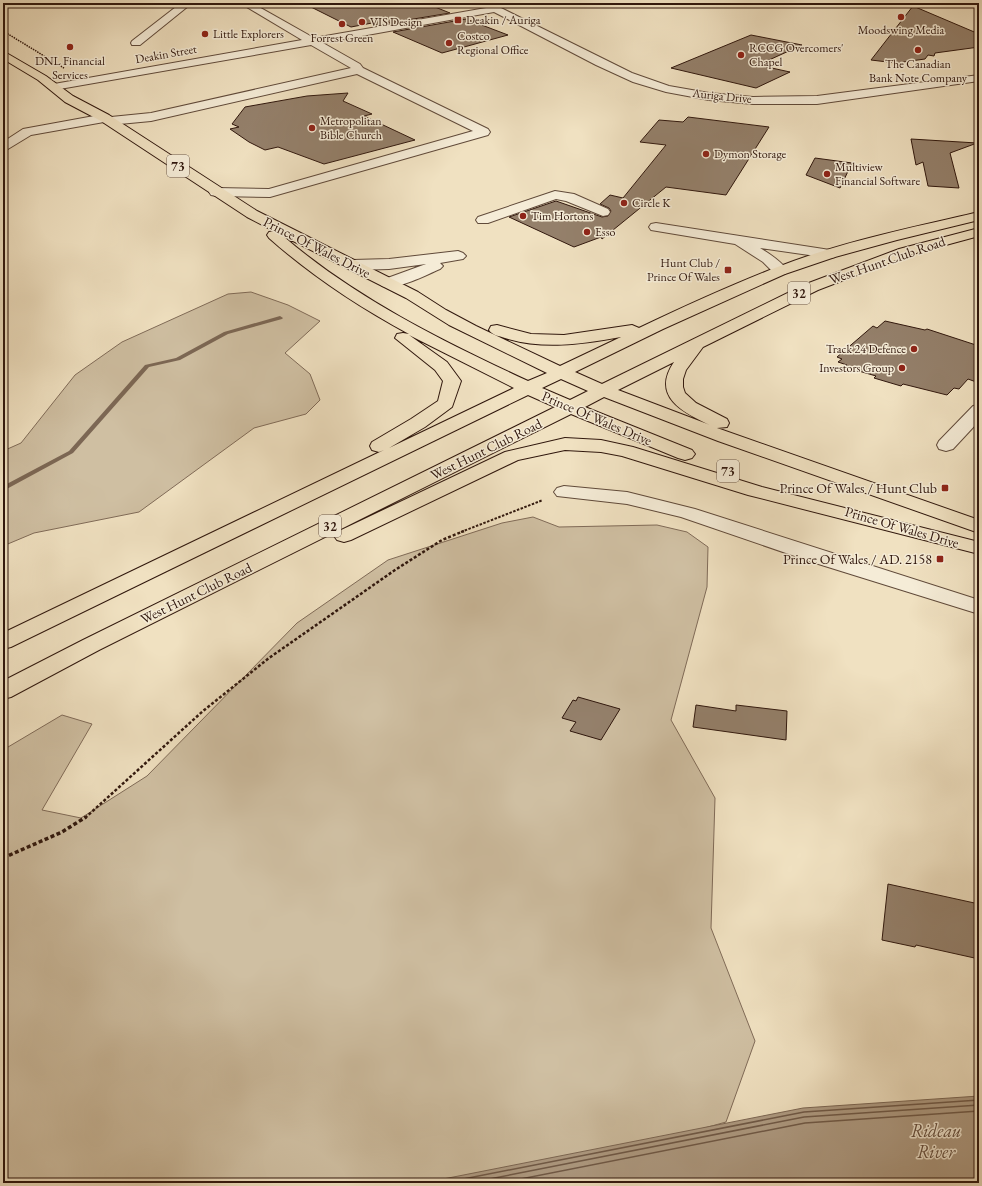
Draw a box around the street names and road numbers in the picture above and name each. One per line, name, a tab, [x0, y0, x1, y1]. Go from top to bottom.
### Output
street label: Deakin Street	[134, 41, 198, 67]
street label: Auriga Drive	[691, 85, 753, 107]
road number: 73	[167, 155, 189, 177]
street label: Prince Of Wales Drive	[260, 212, 374, 282]
street label: West Hunt Club Road	[826, 231, 948, 288]
road number: 32	[788, 282, 810, 304]
street label: Prince Of Wales Drive	[539, 387, 655, 450]
street label: West Hunt Club Road	[427, 414, 546, 484]
road number: 73	[717, 460, 739, 482]
street label: Prince Of Wales Drive	[843, 502, 962, 552]
road number: 32	[319, 515, 341, 537]
street label: West Hunt Club Road	[137, 558, 256, 628]

